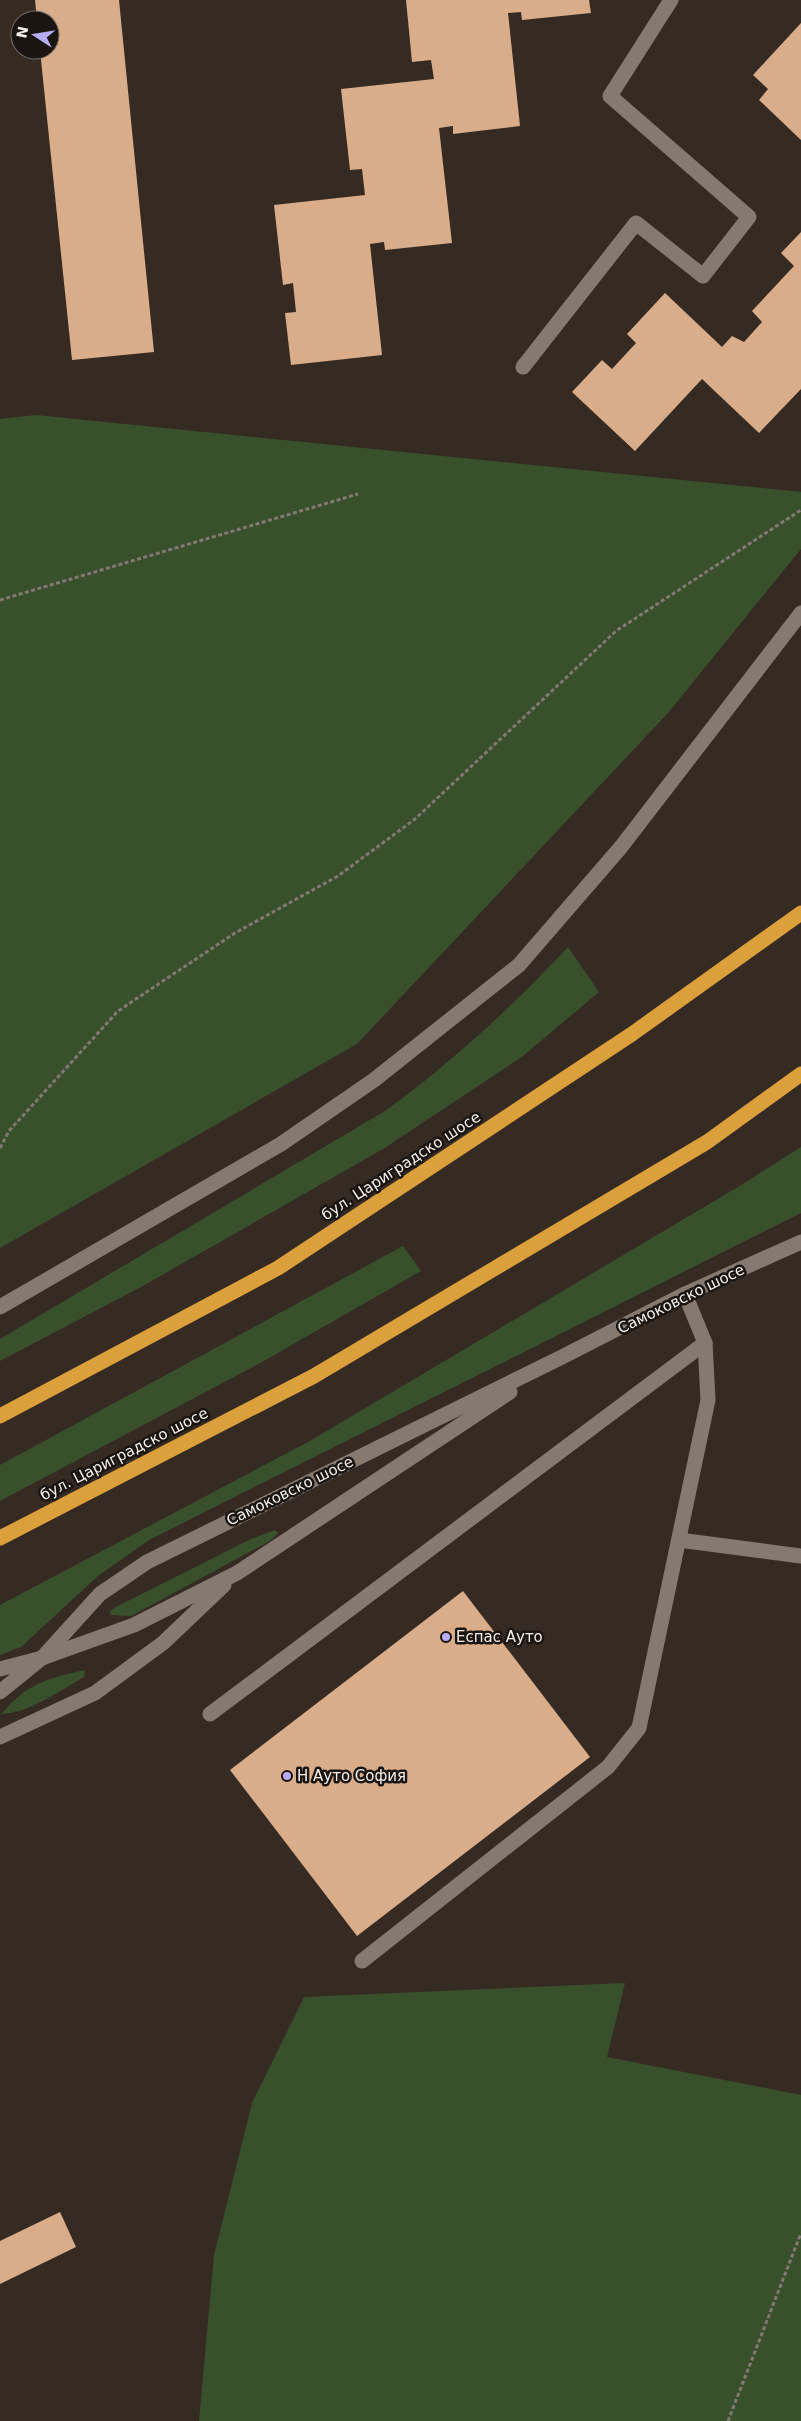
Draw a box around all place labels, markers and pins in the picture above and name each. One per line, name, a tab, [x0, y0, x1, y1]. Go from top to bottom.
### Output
place label: Еспас Ауто	[456, 1628, 543, 1646]
marker: Еспас Ауто	[440, 1631, 452, 1643]
place label: Н Ауто София	[297, 1767, 406, 1785]
marker: Н Ауто София	[281, 1770, 293, 1782]

